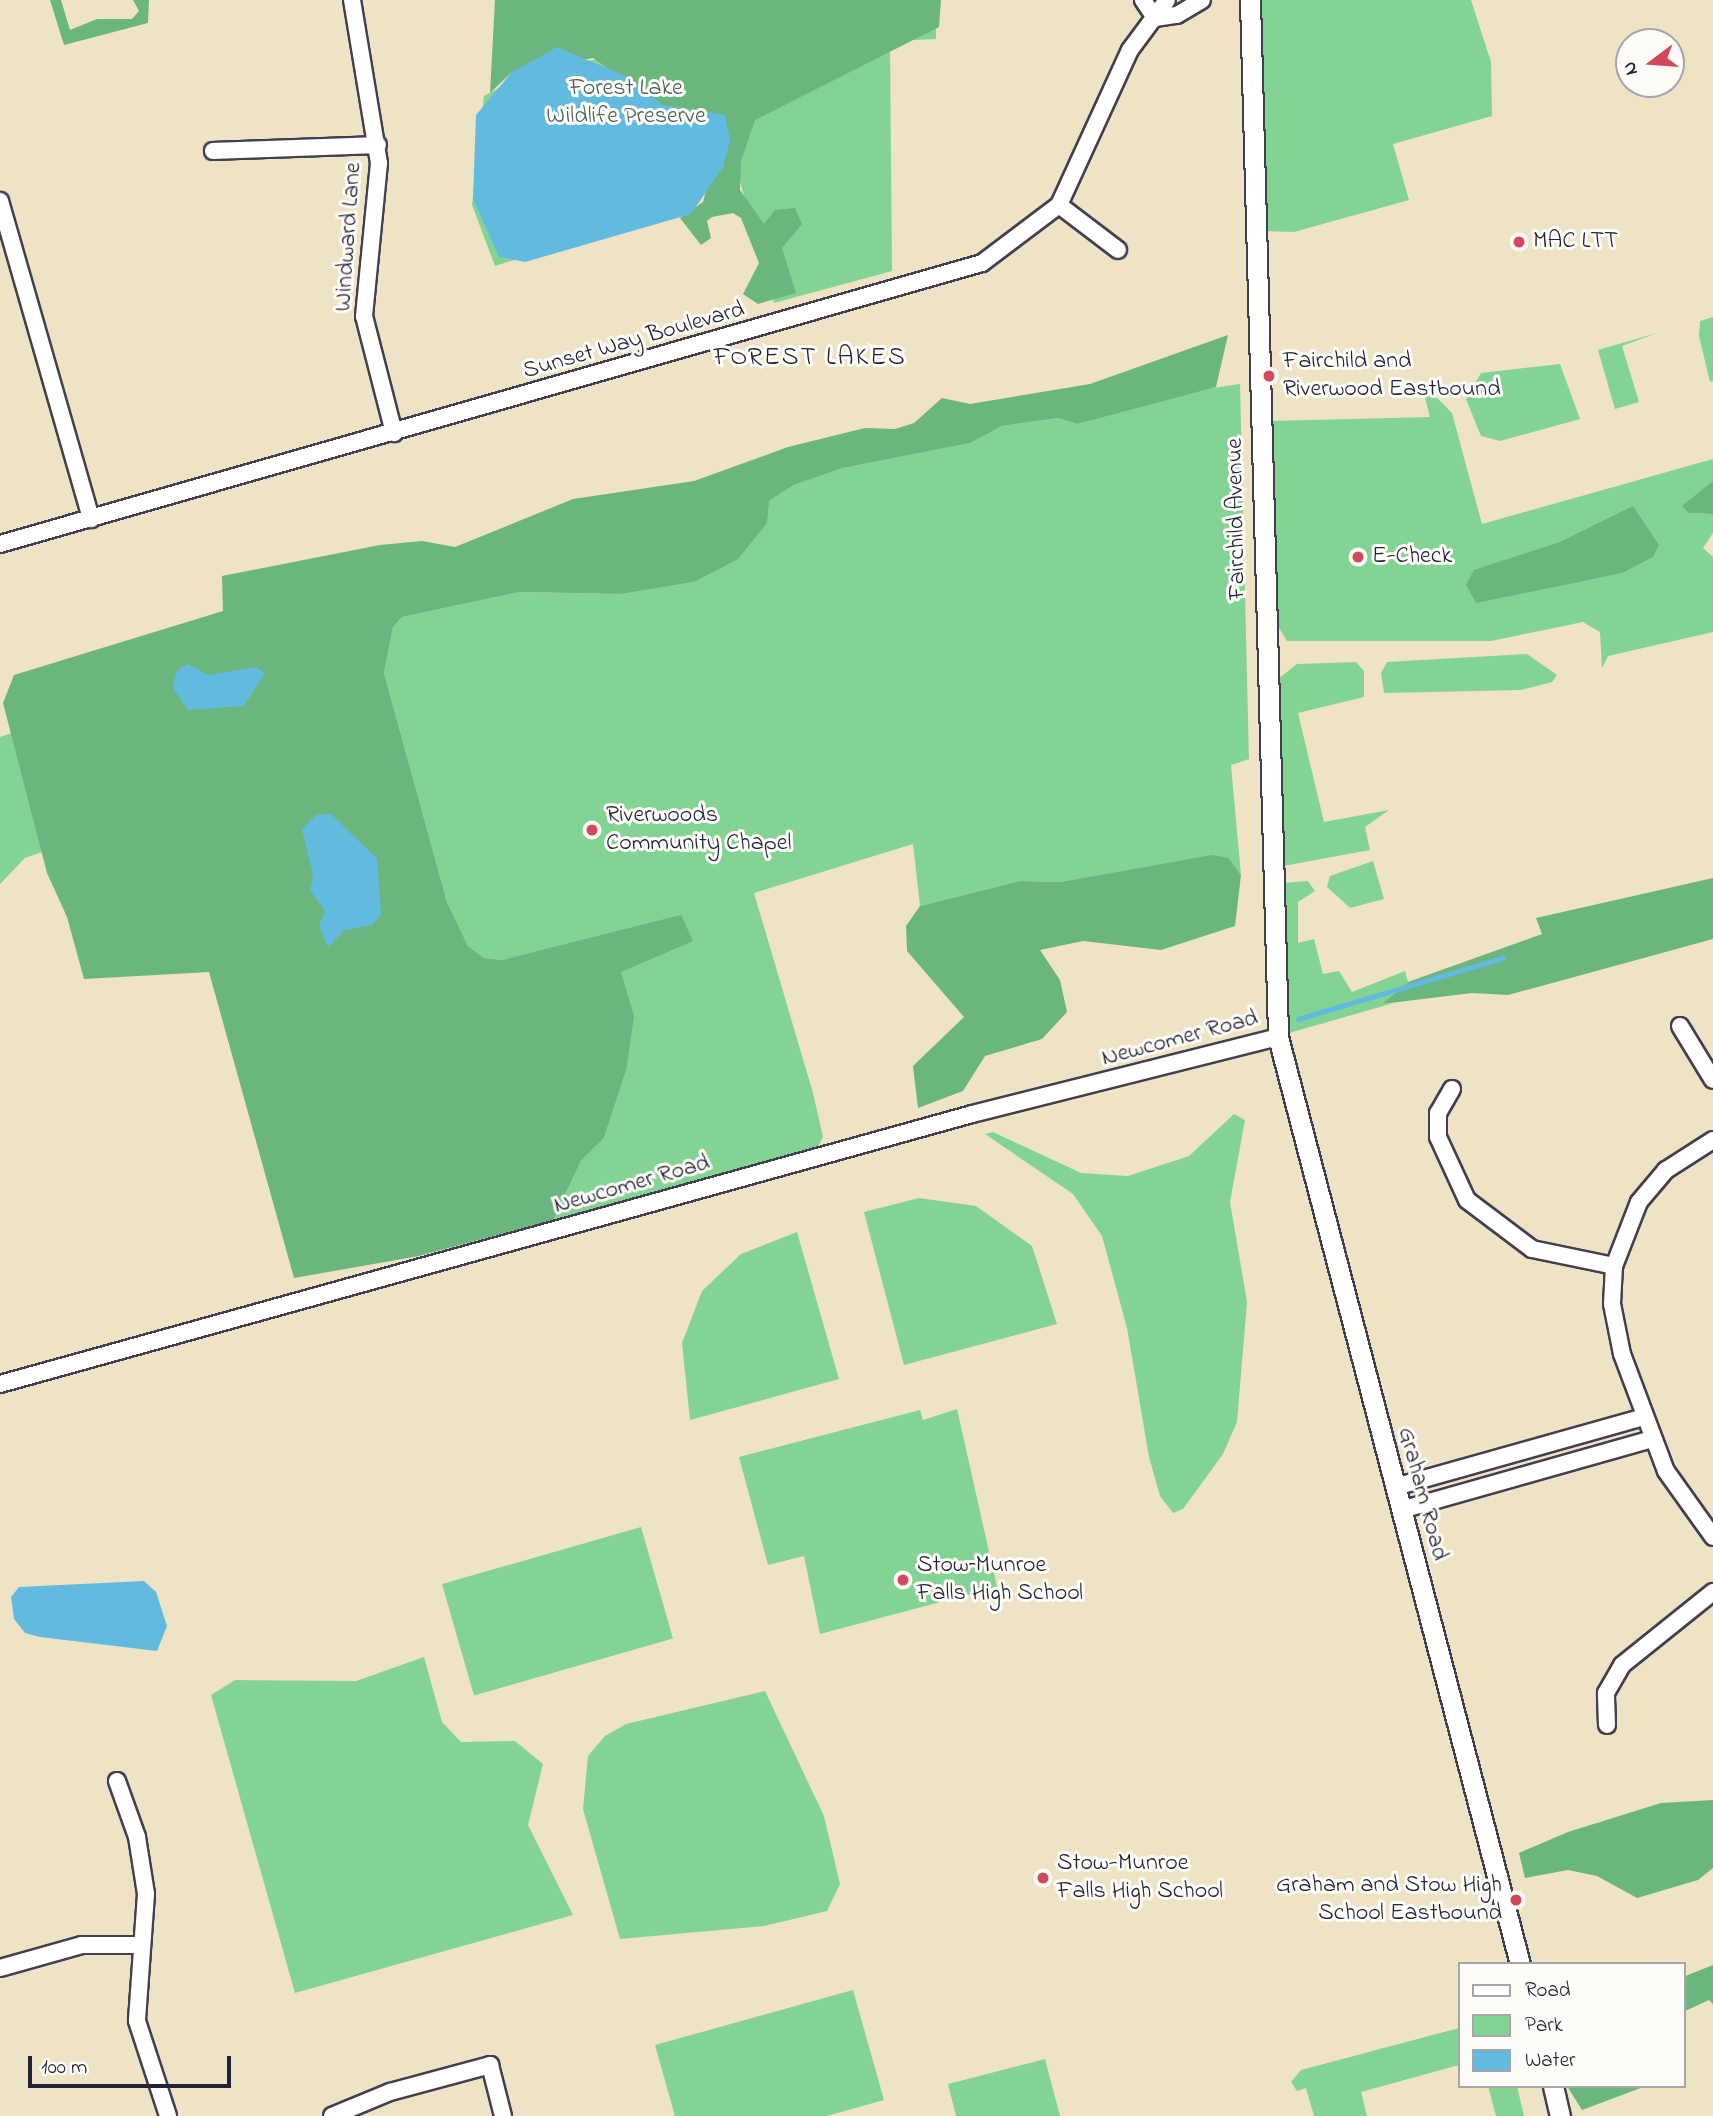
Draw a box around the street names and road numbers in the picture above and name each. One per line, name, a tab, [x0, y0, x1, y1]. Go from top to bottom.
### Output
street label: Windward Lane	[329, 161, 369, 313]
street label: Sunset Way Boulevard	[520, 296, 748, 386]
street label: Fairchild Avenue	[1221, 438, 1253, 600]
street label: Newcomer Road	[1099, 1004, 1261, 1074]
street label: Newcomer Road	[551, 1149, 713, 1221]
street label: Graham Road	[1390, 1424, 1454, 1564]

